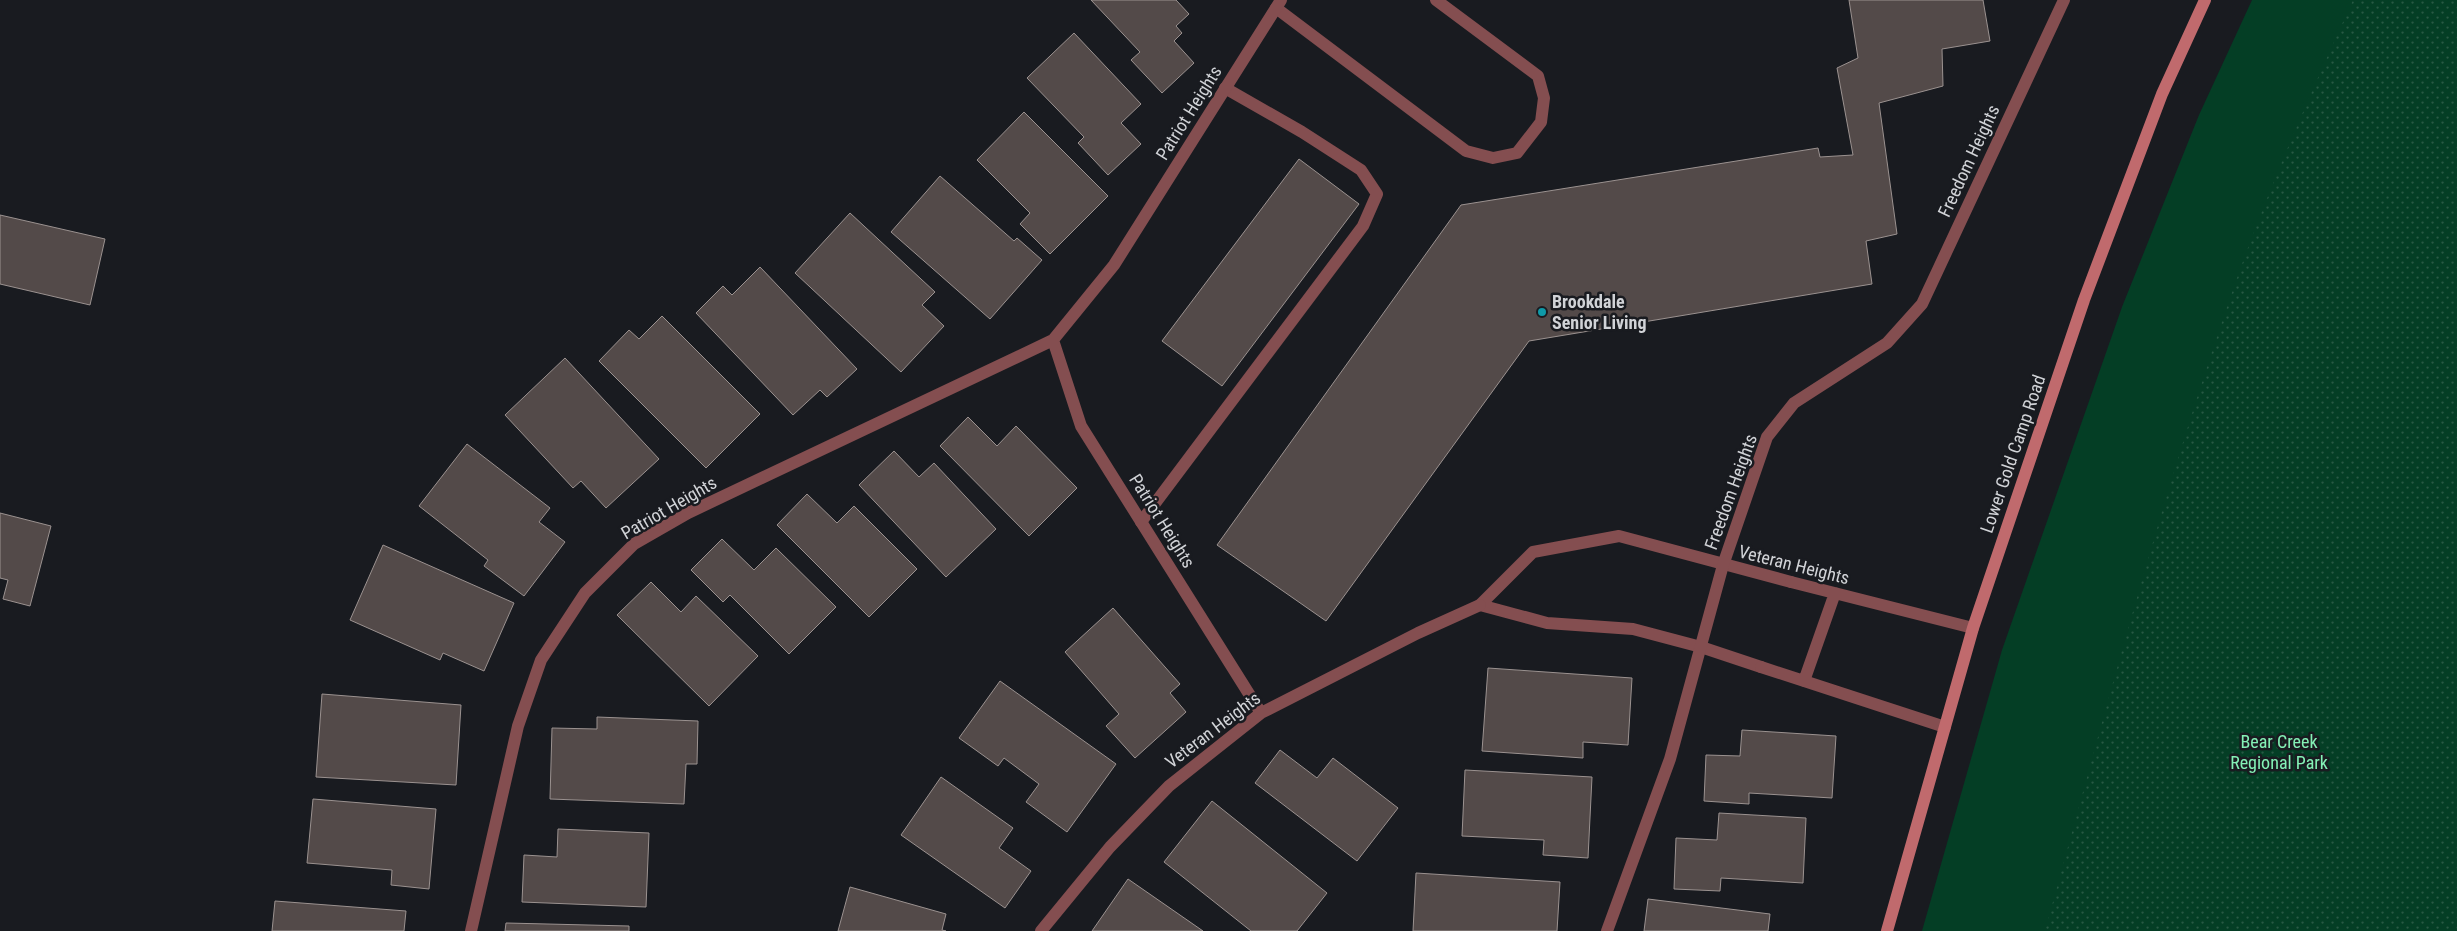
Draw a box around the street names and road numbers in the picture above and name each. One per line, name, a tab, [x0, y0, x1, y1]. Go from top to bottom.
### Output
street label: Patriot Heights	[1151, 62, 1226, 164]
street label: Freedom Heights	[1933, 101, 2004, 220]
street label: Lower Gold Camp Road	[1976, 372, 2049, 536]
street label: Freedom Heights	[1700, 431, 1761, 552]
street label: Patriot Heights	[1125, 470, 1200, 572]
street label: Patriot Heights	[617, 472, 720, 543]
street label: Veteran Heights	[1737, 541, 1852, 588]
street label: Veteran Heights	[1161, 687, 1264, 772]

